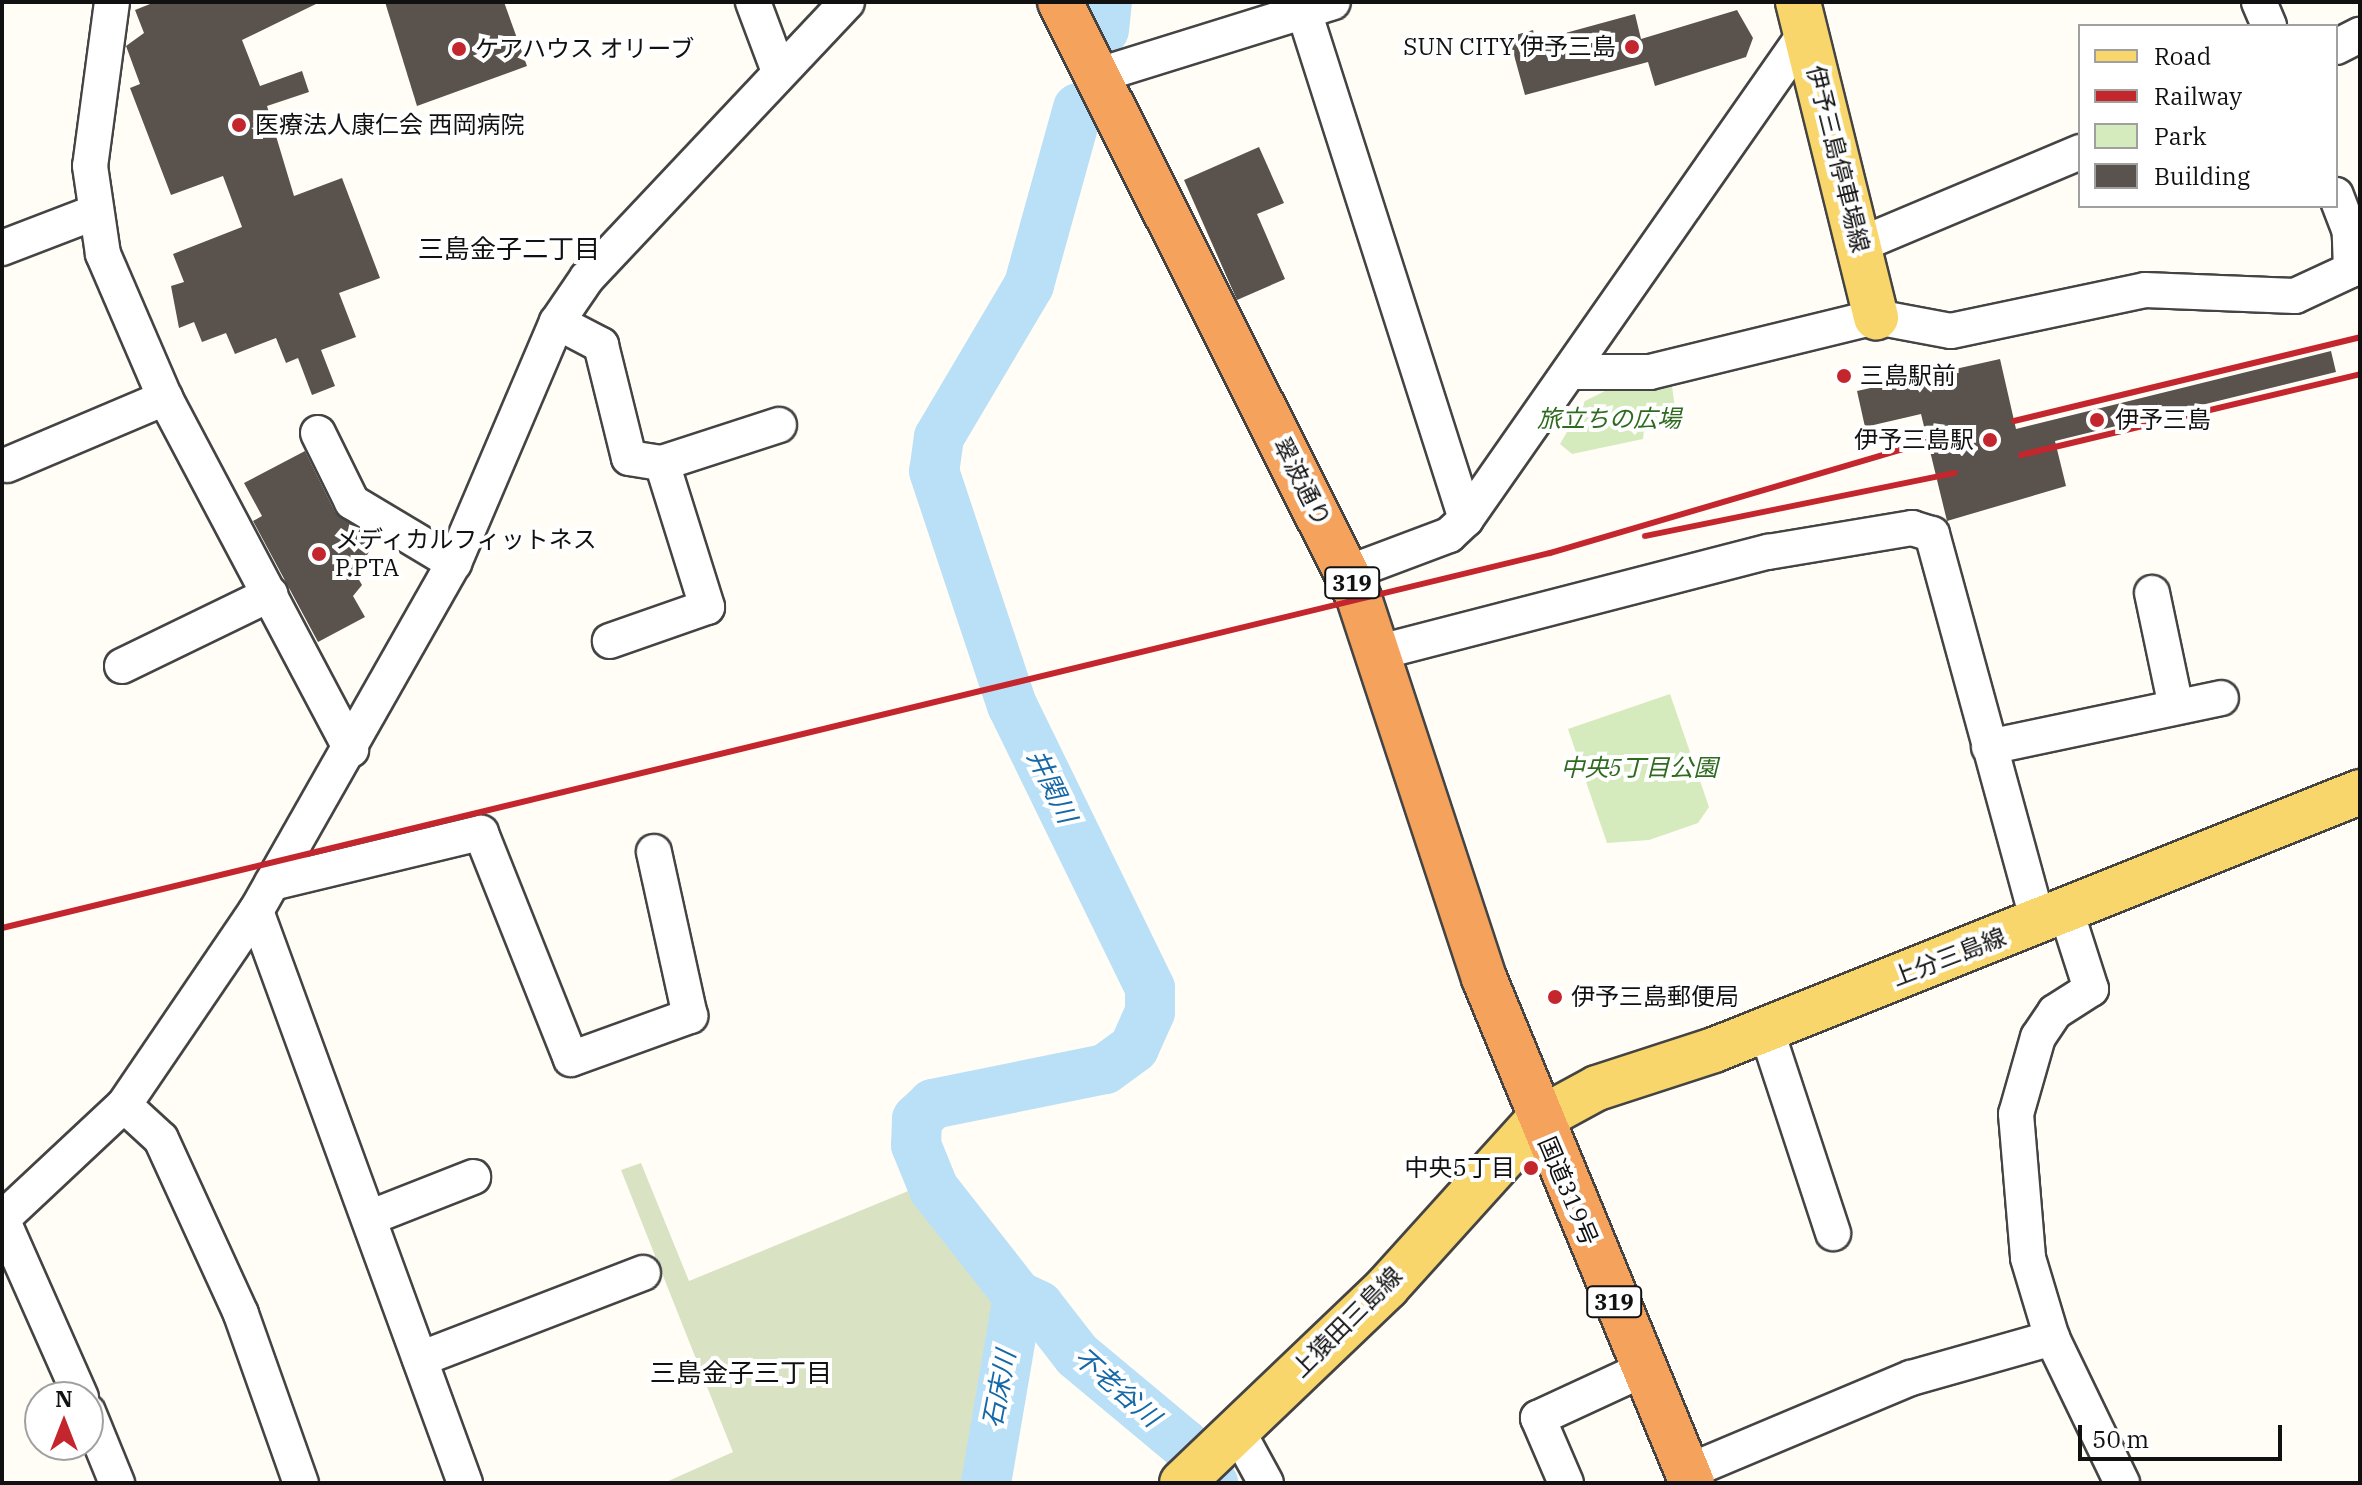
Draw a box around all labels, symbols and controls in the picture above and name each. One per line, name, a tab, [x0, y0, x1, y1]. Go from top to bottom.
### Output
legend	[2078, 24, 2338, 208]
place label: SUN CITY 伊予三島	[1403, 33, 1616, 61]
place label: ケアハウス オリーブ	[475, 35, 697, 63]
marker: SUN CITY 伊予三島	[1623, 38, 1641, 56]
marker: ケアハウス オリーブ	[450, 40, 468, 58]
text: Road	[2154, 40, 2211, 72]
street label: 伊予三島停車場線	[1801, 62, 1875, 256]
text: Railway	[2154, 80, 2242, 112]
place label: 医療法人康仁会 西岡病院	[255, 111, 525, 139]
marker: 医療法人康仁会 西岡病院	[230, 116, 248, 134]
text: Park	[2154, 120, 2206, 152]
text: Building	[2154, 160, 2250, 192]
district label: 三島金子二丁目	[418, 233, 600, 265]
place label: 三島駅前	[1860, 362, 1956, 390]
marker: 三島駅前	[1835, 367, 1853, 385]
park label: 旅立ちの広場	[1537, 405, 1681, 433]
place label: 伊予三島	[2115, 406, 2211, 434]
marker: 伊予三島	[2086, 409, 2108, 431]
place label: 伊予三島駅	[1854, 426, 1974, 454]
marker: 伊予三島駅	[1981, 431, 1999, 449]
street label: 翠波通り	[1267, 433, 1337, 531]
place label: メディカルフィットネス P.PTA	[335, 526, 599, 582]
marker: メディカルフィットネス P.PTA	[310, 545, 328, 563]
road number: 319	[1324, 565, 1380, 601]
water label: 井関川	[1021, 744, 1083, 828]
park label: 中央5丁目公園	[1560, 754, 1718, 782]
street label: 上分三島線	[1888, 922, 2010, 992]
place label: 伊予三島郵便局	[1571, 983, 1739, 1011]
marker: 伊予三島郵便局	[1546, 988, 1564, 1006]
street label: 国道319号	[1532, 1132, 1604, 1250]
place label: 中央5丁目	[1405, 1154, 1515, 1182]
marker: 中央5丁目	[1522, 1159, 1540, 1177]
street label: 上猿田三島線	[1286, 1261, 1408, 1383]
road number: 319	[1586, 1284, 1642, 1320]
water label: 不老谷川	[1068, 1341, 1166, 1433]
water label: 石床川	[976, 1348, 1022, 1430]
district label: 三島金子三丁目	[650, 1357, 832, 1389]
north arrow	[24, 1381, 104, 1461]
text: N	[55, 1384, 73, 1413]
scale bar	[2082, 1409, 2286, 1459]
text: 50 m	[2092, 1423, 2149, 1455]

